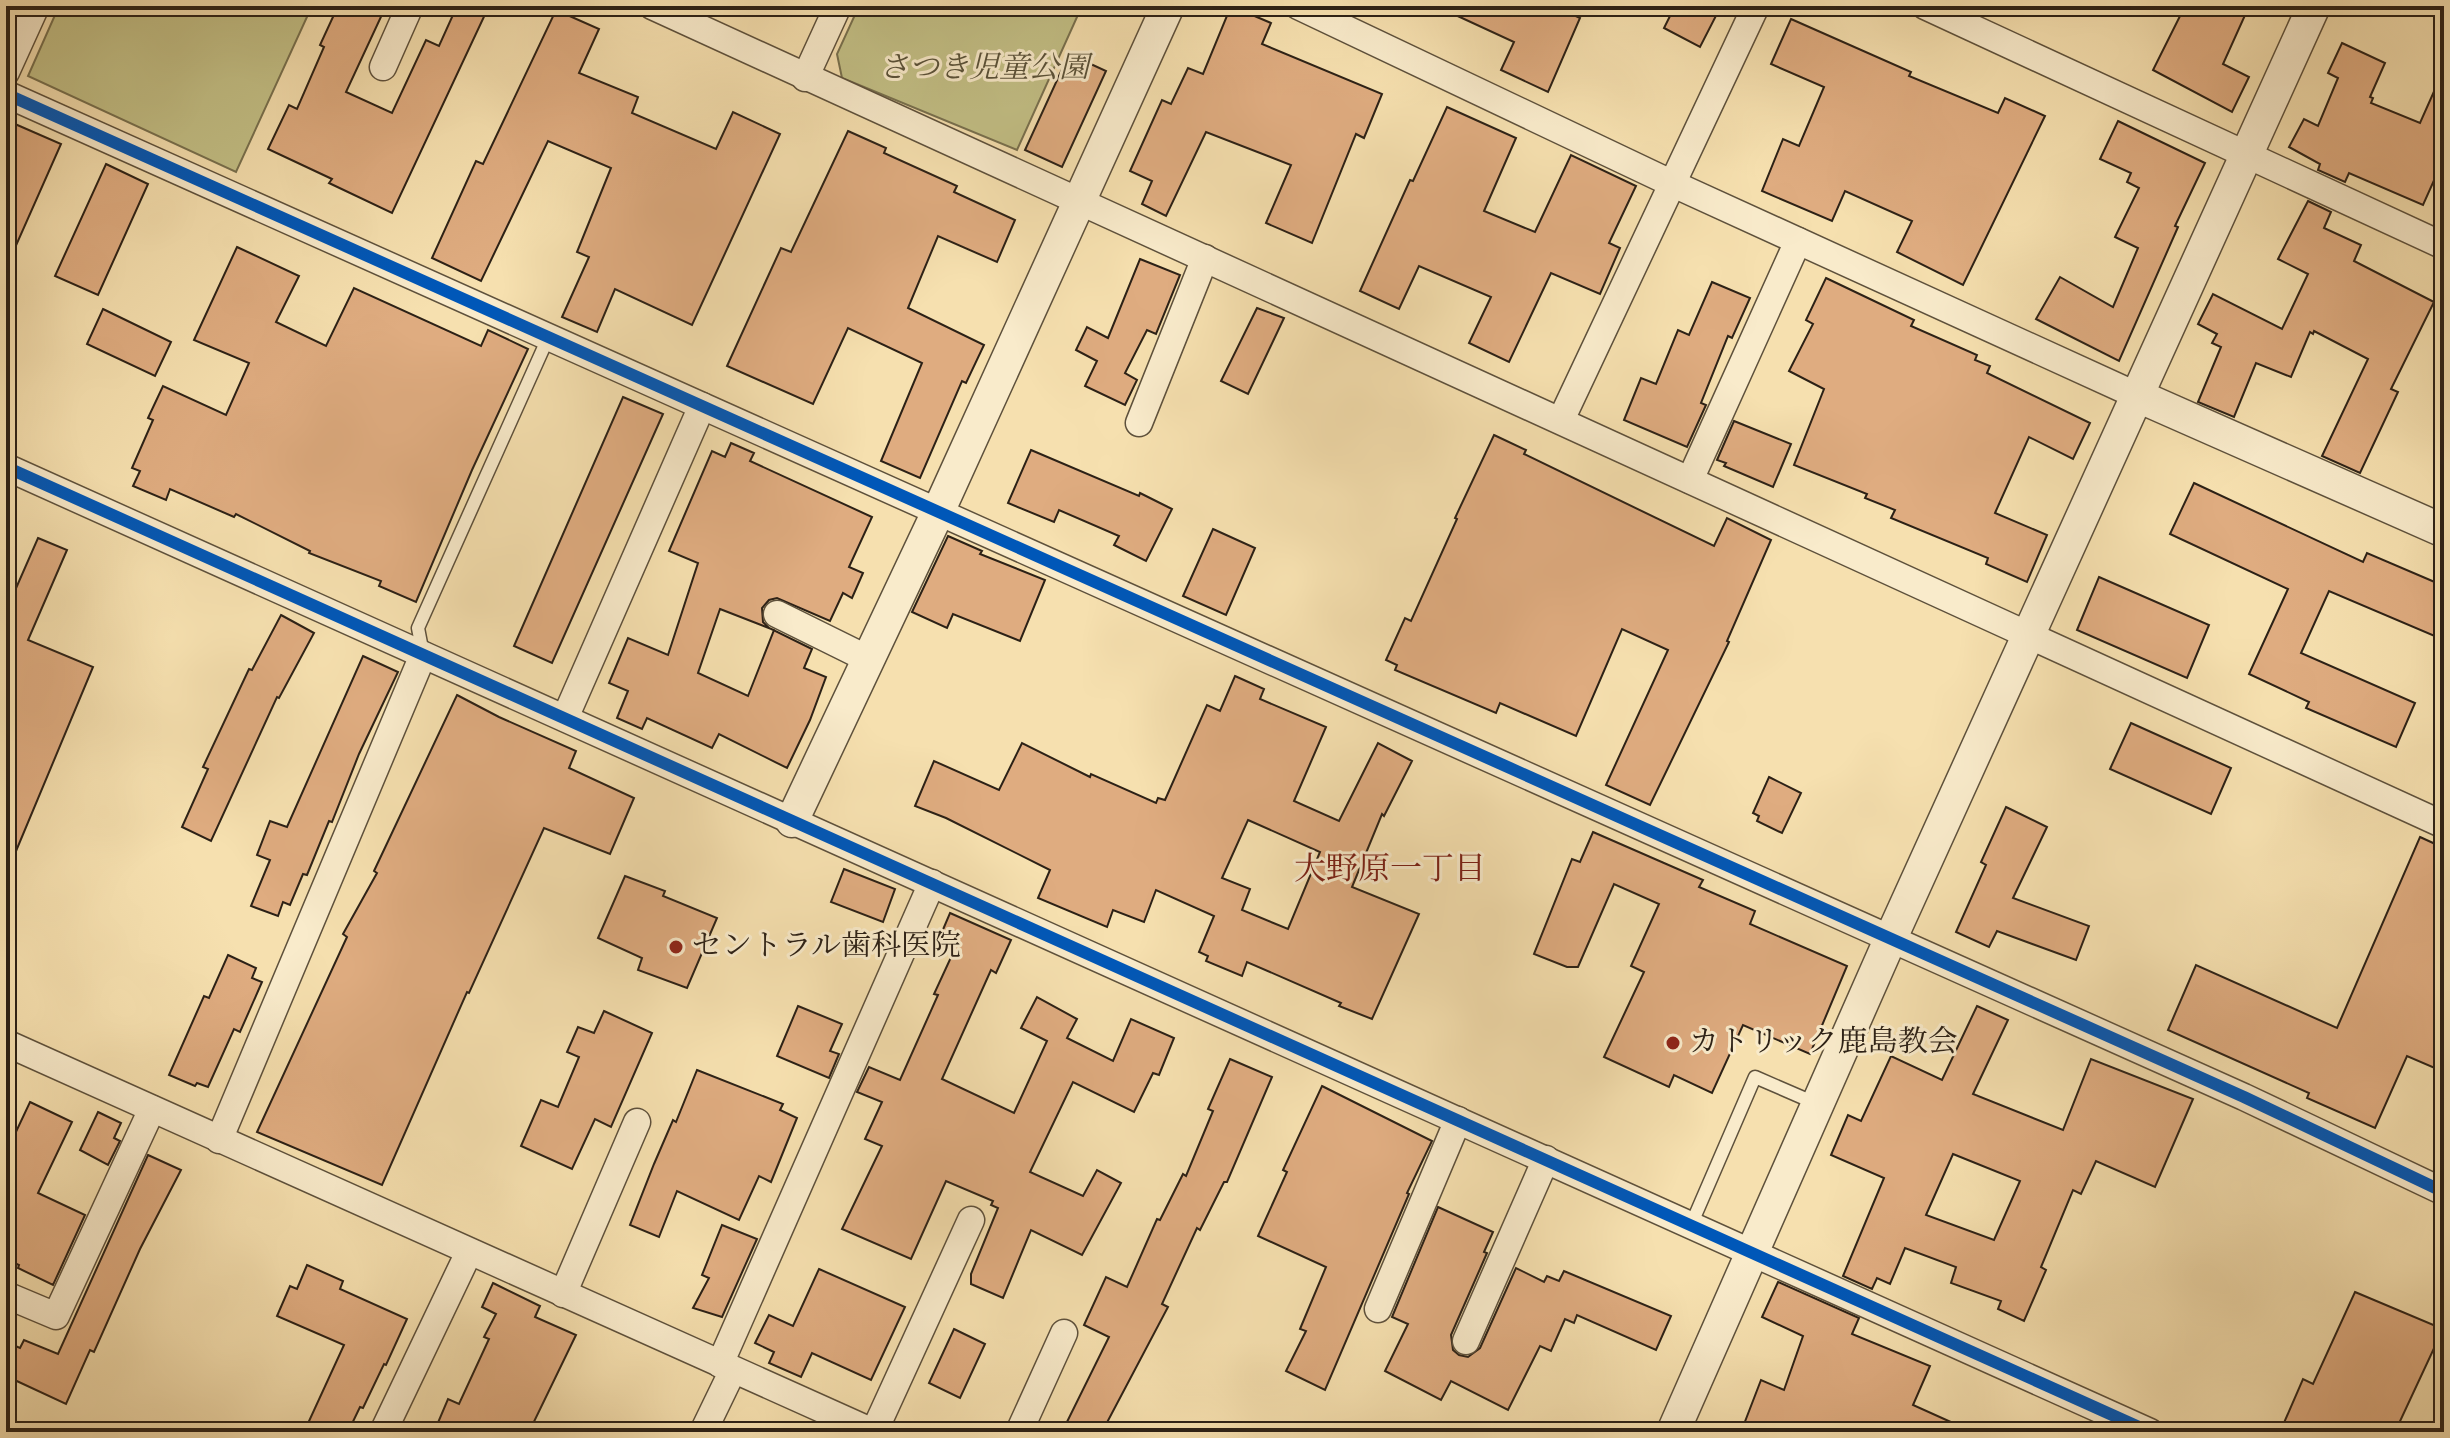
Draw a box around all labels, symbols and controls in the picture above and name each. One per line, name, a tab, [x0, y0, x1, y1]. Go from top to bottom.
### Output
park label: さつき児童公園	[879, 50, 1094, 88]
district label: 大野原一丁目	[1294, 850, 1486, 891]
place label: セントラル歯科医院	[692, 928, 961, 966]
marker: セントラル歯科医院	[667, 938, 685, 956]
place label: カトリック鹿島教会	[1689, 1024, 1958, 1062]
marker: カトリック鹿島教会	[1664, 1034, 1682, 1052]

